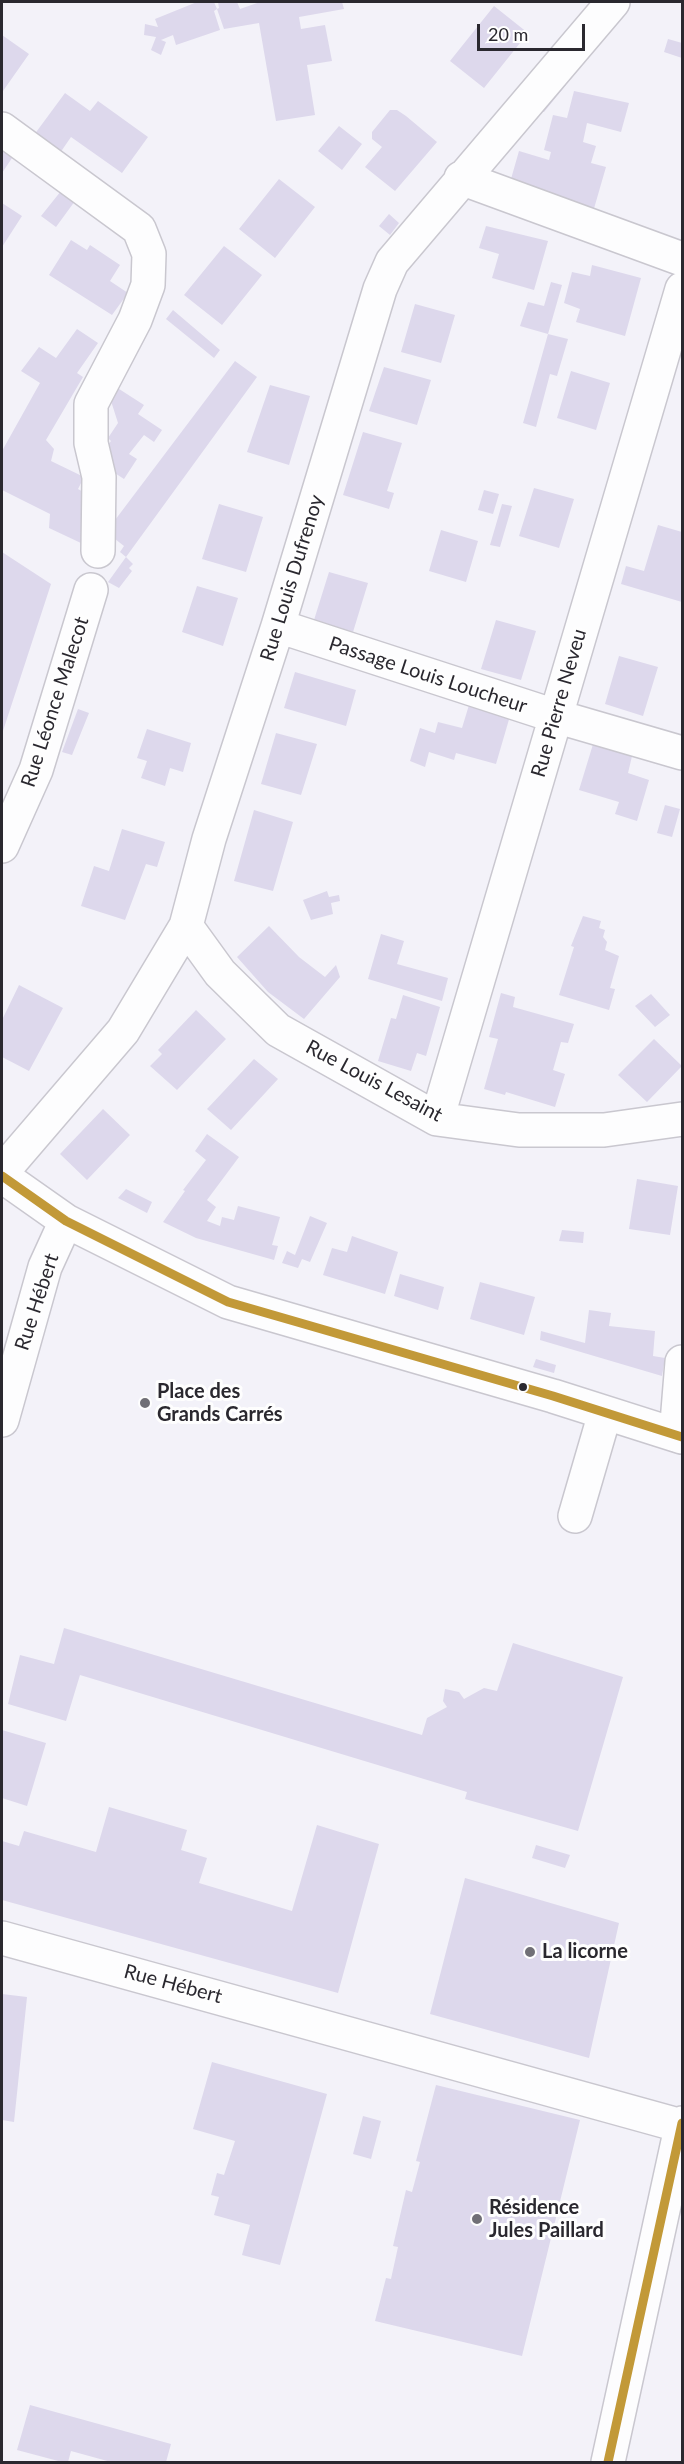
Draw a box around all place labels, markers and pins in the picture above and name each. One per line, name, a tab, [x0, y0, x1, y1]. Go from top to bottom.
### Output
place label: Place des Grands Carrés	[157, 1380, 283, 1427]
unlabelled marker	[517, 1381, 529, 1393]
marker: Place des Grands Carrés	[138, 1396, 152, 1410]
place label: La licorne	[542, 1940, 628, 1964]
marker: La licorne	[523, 1945, 537, 1959]
place label: Résidence Jules Paillard	[489, 2196, 604, 2243]
marker: Résidence Jules Paillard	[470, 2212, 484, 2226]

